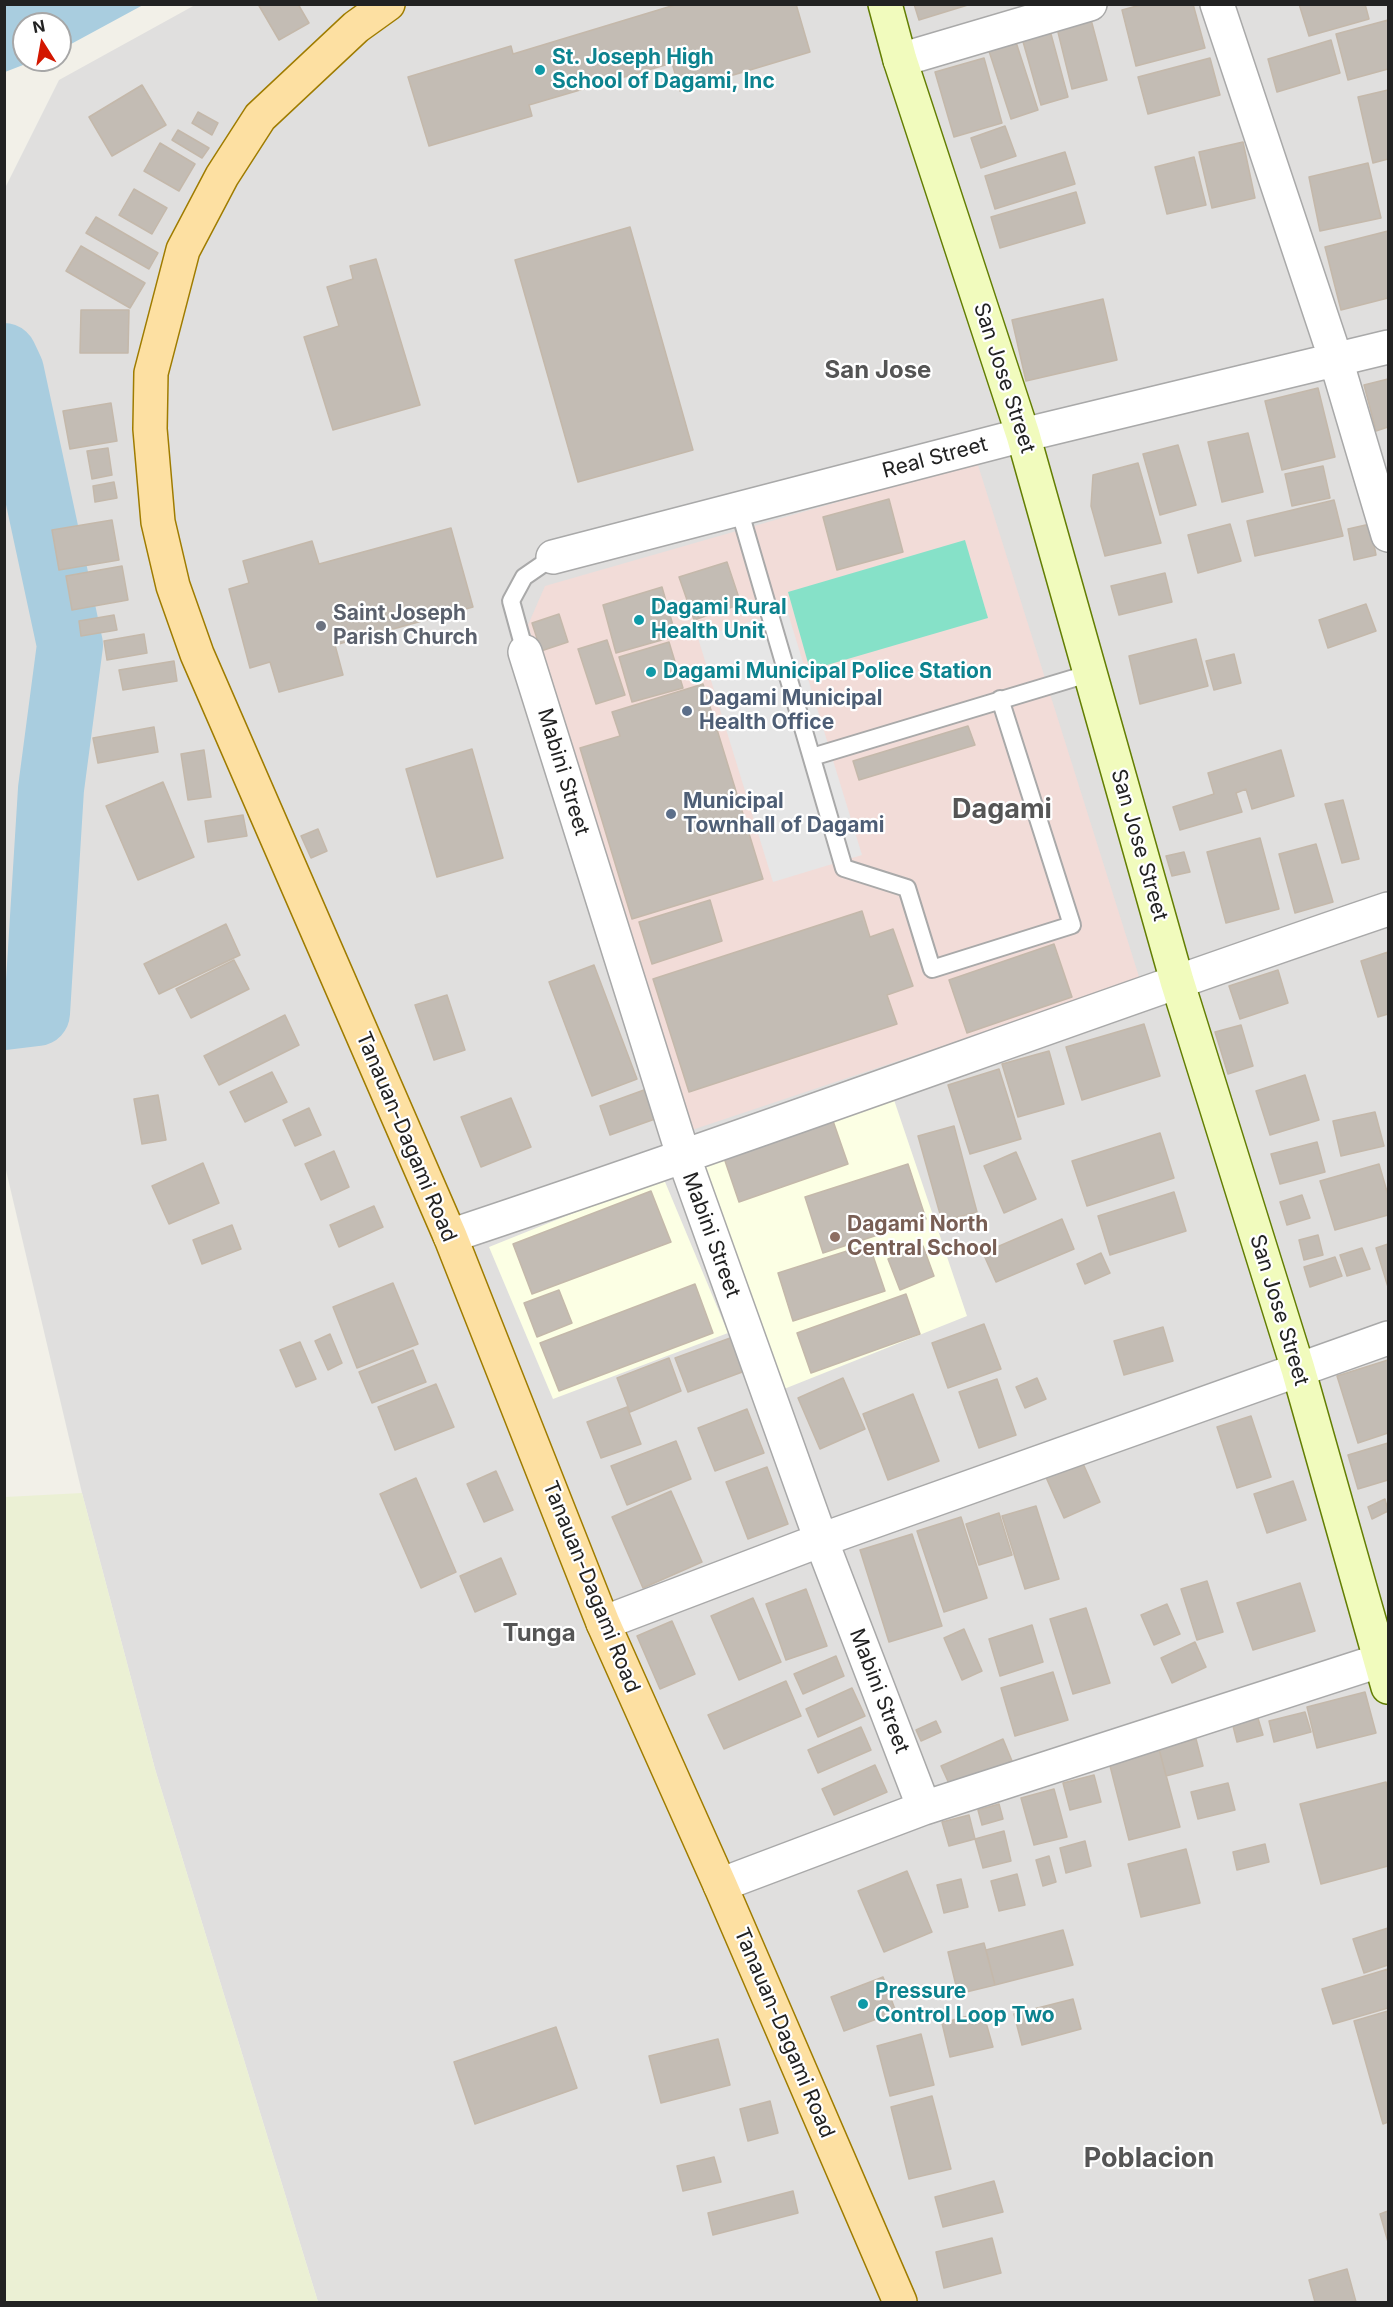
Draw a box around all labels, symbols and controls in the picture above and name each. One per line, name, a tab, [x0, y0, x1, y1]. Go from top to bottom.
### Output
north arrow	[12, 12, 72, 72]
text: N	[31, 15, 47, 37]
place label: St. Joseph High School of Dagami, Inc	[552, 45, 775, 95]
marker: St. Joseph High School of Dagami, Inc	[533, 63, 547, 77]
street label: San Jose Street	[968, 300, 1040, 456]
district label: San Jose	[825, 357, 931, 385]
street label: Real Street	[880, 432, 990, 484]
place label: Dagami Rural Health Unit	[651, 595, 787, 645]
place label: Saint Joseph Parish Church	[333, 601, 478, 651]
marker: Dagami Rural Health Unit	[632, 613, 646, 627]
marker: Saint Joseph Parish Church	[314, 619, 328, 633]
place label: Dagami Municipal Police Station	[663, 659, 992, 685]
marker: Dagami Municipal Police Station	[644, 665, 658, 679]
place label: Dagami Municipal Health Office	[699, 686, 882, 736]
marker: Dagami Municipal Health Office	[680, 704, 694, 718]
street label: Mabini Street	[532, 706, 594, 838]
street label: San Jose Street	[1105, 766, 1173, 924]
place label: Municipal Townhall of Dagami	[683, 789, 884, 839]
district label: Dagami	[952, 794, 1052, 826]
marker: Municipal Townhall of Dagami	[664, 807, 678, 821]
street label: Tanauan-Dagami Road	[350, 1028, 462, 1246]
street label: Mabini Street	[677, 1169, 745, 1301]
place label: Dagami North Central School	[847, 1212, 998, 1262]
marker: Dagami North Central School	[828, 1230, 842, 1244]
street label: San Jose Street	[1244, 1231, 1314, 1389]
street label: Tanauan-Dagami Road	[537, 1478, 645, 1696]
district label: Tunga	[502, 1620, 576, 1648]
street label: Mabini Street	[844, 1625, 914, 1757]
street label: Tanauan-Dagami Road	[728, 1924, 840, 2142]
place label: Pressure Control Loop Two	[875, 1979, 1055, 2029]
marker: Pressure Control Loop Two	[856, 1997, 870, 2011]
district label: Poblacion	[1084, 2143, 1214, 2175]

